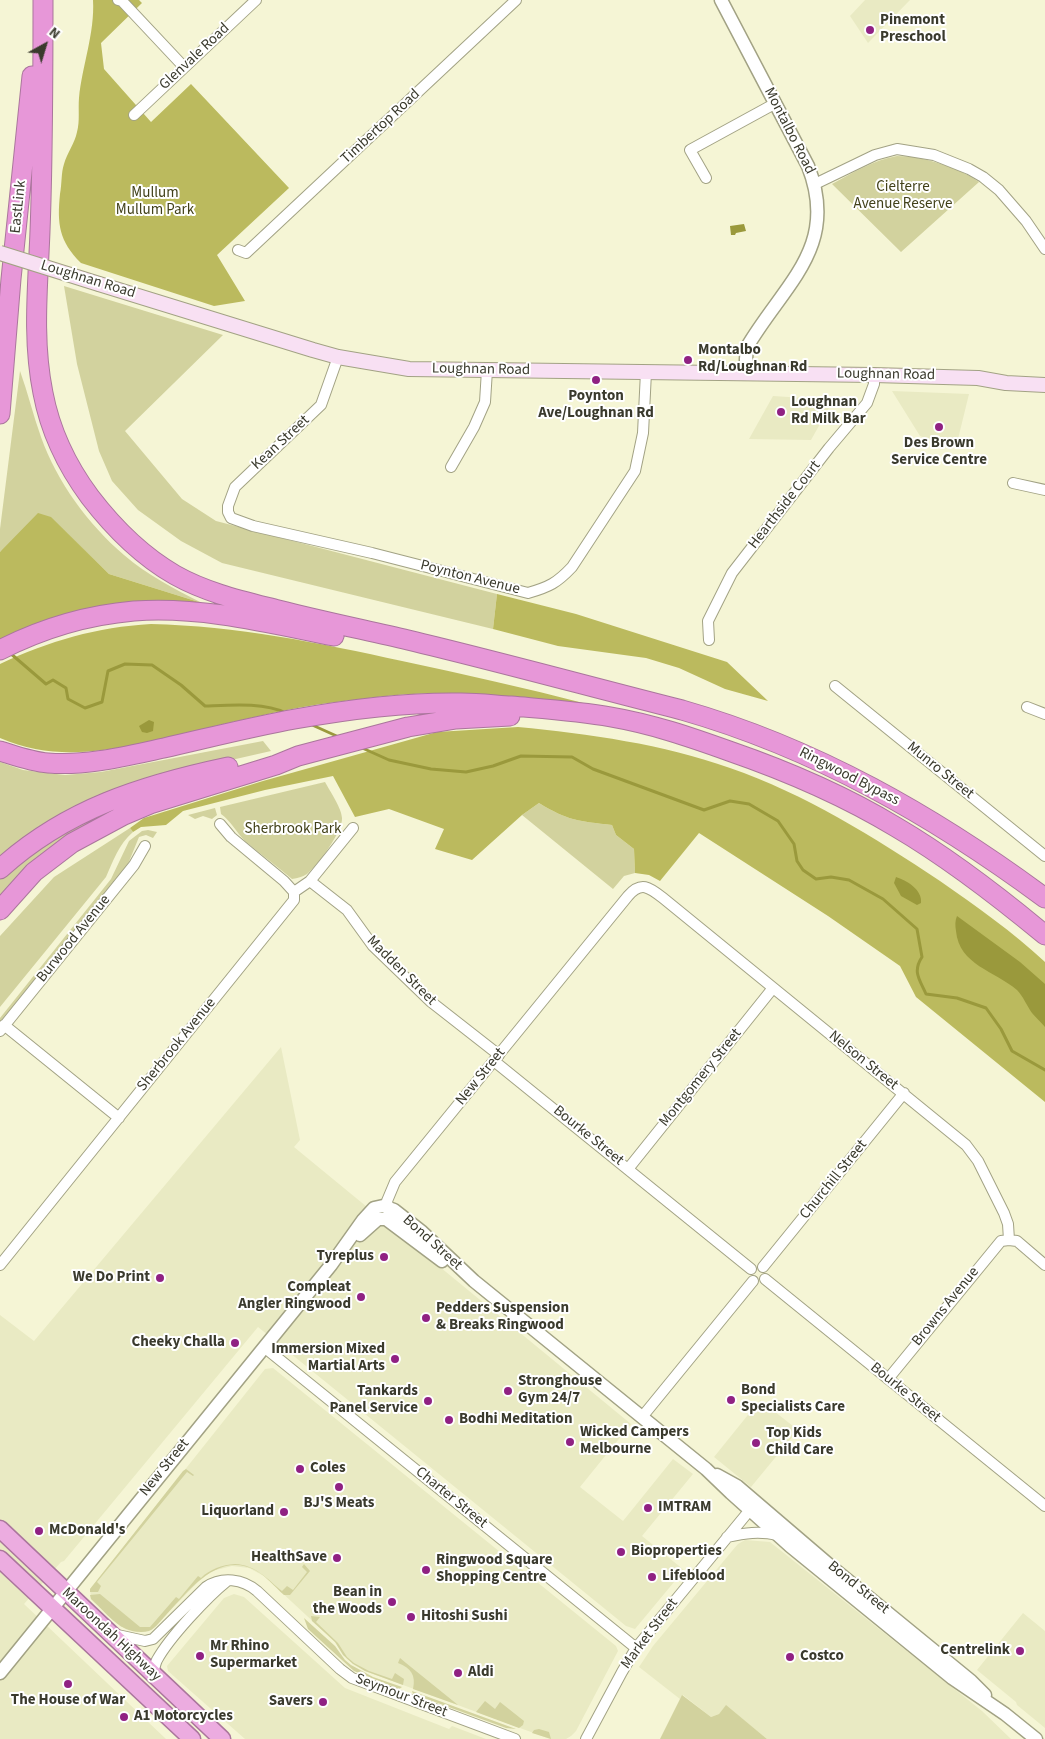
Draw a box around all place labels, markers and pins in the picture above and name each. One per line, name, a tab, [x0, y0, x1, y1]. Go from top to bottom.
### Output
place label: Pinemont Preschool	[880, 12, 946, 47]
marker: Pinemont Preschool	[864, 24, 876, 36]
place label: Montalbo Rd/Loughnan Rd	[698, 342, 807, 377]
marker: Montalbo Rd/Loughnan Rd	[682, 354, 694, 366]
marker: Poynton Ave/Loughnan Rd	[590, 374, 602, 386]
place label: Poynton Ave/Loughnan Rd	[538, 388, 654, 423]
place label: Loughnan Rd Milk Bar	[791, 394, 866, 429]
marker: Loughnan Rd Milk Bar	[775, 406, 787, 418]
marker: Des Brown Service Centre	[933, 421, 945, 433]
place label: Des Brown Service Centre	[891, 435, 987, 470]
place label: Tyreplus	[317, 1248, 374, 1266]
marker: Tyreplus	[378, 1251, 390, 1263]
place label: We Do Print	[73, 1269, 150, 1287]
marker: We Do Print	[154, 1272, 166, 1284]
place label: Compleat Angler Ringwood	[238, 1279, 351, 1314]
marker: Compleat Angler Ringwood	[355, 1291, 367, 1303]
place label: Pedders Suspension & Breaks Ringwood	[436, 1300, 569, 1335]
marker: Pedders Suspension & Breaks Ringwood	[420, 1312, 432, 1324]
place label: Cheeky Challa	[131, 1334, 225, 1352]
marker: Cheeky Challa	[229, 1337, 241, 1349]
place label: Immersion Mixed Martial Arts	[271, 1341, 385, 1376]
marker: Immersion Mixed Martial Arts	[389, 1353, 401, 1365]
place label: Stronghouse Gym 24/7	[518, 1373, 602, 1408]
place label: Bond Specialists Care	[741, 1382, 845, 1417]
place label: Tankards Panel Service	[329, 1383, 418, 1418]
marker: Stronghouse Gym 24/7	[502, 1385, 514, 1397]
marker: Bond Specialists Care	[725, 1394, 737, 1406]
marker: Tankards Panel Service	[422, 1395, 434, 1407]
place label: Bodhi Meditation	[459, 1411, 572, 1429]
marker: Bodhi Meditation	[443, 1414, 455, 1426]
place label: Wicked Campers Melbourne	[580, 1424, 689, 1459]
place label: Top Kids Child Care	[766, 1425, 834, 1460]
marker: Wicked Campers Melbourne	[564, 1436, 576, 1448]
marker: Top Kids Child Care	[750, 1437, 762, 1449]
place label: Coles	[310, 1460, 346, 1478]
marker: Coles	[294, 1463, 306, 1475]
marker: BJ'S Meats	[333, 1481, 345, 1493]
place label: BJ'S Meats	[303, 1495, 375, 1513]
place label: IMTRAM	[658, 1499, 711, 1517]
marker: IMTRAM	[642, 1502, 654, 1514]
place label: Liquorland	[201, 1503, 274, 1521]
marker: Liquorland	[278, 1506, 290, 1518]
place label: McDonald's	[49, 1522, 126, 1540]
marker: McDonald's	[33, 1525, 45, 1537]
place label: Bioproperties	[631, 1543, 722, 1561]
marker: Bioproperties	[615, 1546, 627, 1558]
place label: HealthSave	[251, 1549, 327, 1567]
marker: HealthSave	[331, 1552, 343, 1564]
place label: Ringwood Square Shopping Centre	[436, 1552, 553, 1587]
marker: Ringwood Square Shopping Centre	[420, 1564, 432, 1576]
place label: Lifeblood	[662, 1568, 725, 1586]
marker: Lifeblood	[646, 1571, 658, 1583]
place label: Bean in the Woods	[313, 1584, 382, 1619]
marker: Bean in the Woods	[386, 1596, 398, 1608]
place label: Hitoshi Sushi	[421, 1608, 508, 1626]
marker: Hitoshi Sushi	[405, 1611, 417, 1623]
place label: Mr Rhino Supermarket	[210, 1638, 297, 1673]
place label: Centrelink	[940, 1642, 1010, 1660]
marker: Centrelink	[1014, 1645, 1026, 1657]
place label: Costco	[800, 1648, 844, 1666]
marker: Mr Rhino Supermarket	[194, 1650, 206, 1662]
marker: Costco	[784, 1651, 796, 1663]
place label: Aldi	[468, 1664, 494, 1682]
marker: Aldi	[452, 1667, 464, 1679]
marker: The House of War	[62, 1678, 74, 1690]
place label: The House of War	[11, 1692, 125, 1710]
place label: Savers	[269, 1693, 313, 1711]
marker: Savers	[317, 1696, 329, 1708]
place label: A1 Motorcycles	[134, 1708, 233, 1726]
marker: A1 Motorcycles	[118, 1711, 130, 1723]

